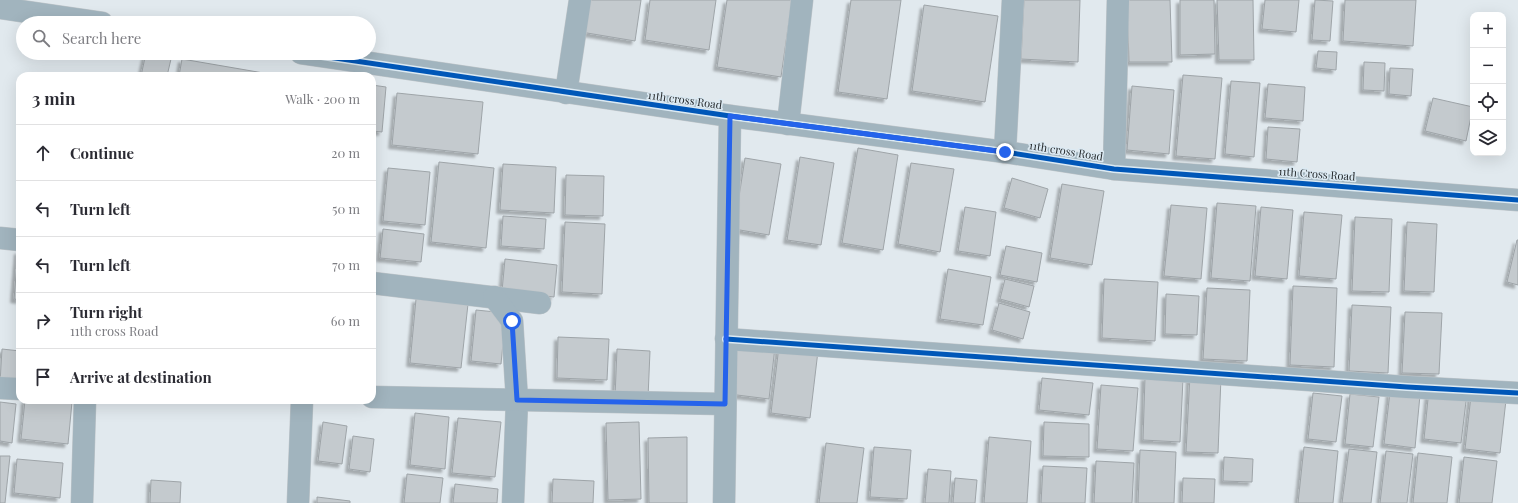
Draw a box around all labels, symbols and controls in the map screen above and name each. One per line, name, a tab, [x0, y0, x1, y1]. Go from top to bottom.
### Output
map controls	[1470, 12, 1506, 156]
button: +	[1470, 12, 1506, 48]
search box	[16, 16, 376, 60]
icon: search	[30, 27, 52, 49]
text: Search here	[62, 28, 141, 48]
button: −	[1470, 48, 1506, 84]
button: locate	[1470, 84, 1506, 120]
text: 3 min	[32, 87, 75, 109]
street label: 11th cross Road	[647, 87, 724, 112]
text: Walk · 200 m	[285, 90, 360, 107]
button: layers	[1470, 120, 1506, 156]
street label: 11th cross Road	[1028, 137, 1105, 164]
icon: ahead	[32, 142, 54, 164]
text: Continue	[70, 143, 134, 163]
route end	[996, 143, 1014, 161]
text: 20 m	[331, 144, 360, 161]
street label: 11th Cross Road	[1278, 163, 1357, 184]
icon: left	[32, 198, 54, 220]
text: Turn left	[70, 199, 131, 219]
text: 50 m	[332, 200, 360, 217]
icon: left	[32, 254, 54, 276]
text: Turn left	[70, 255, 131, 275]
text: 70 m	[332, 256, 360, 273]
text: Turn right	[70, 302, 143, 322]
icon: right	[32, 310, 54, 332]
text: 60 m	[331, 312, 360, 329]
route start	[503, 312, 521, 330]
text: 11th cross Road	[70, 322, 159, 339]
icon: arrive	[32, 366, 54, 388]
text: Arrive at destination	[70, 367, 212, 387]

